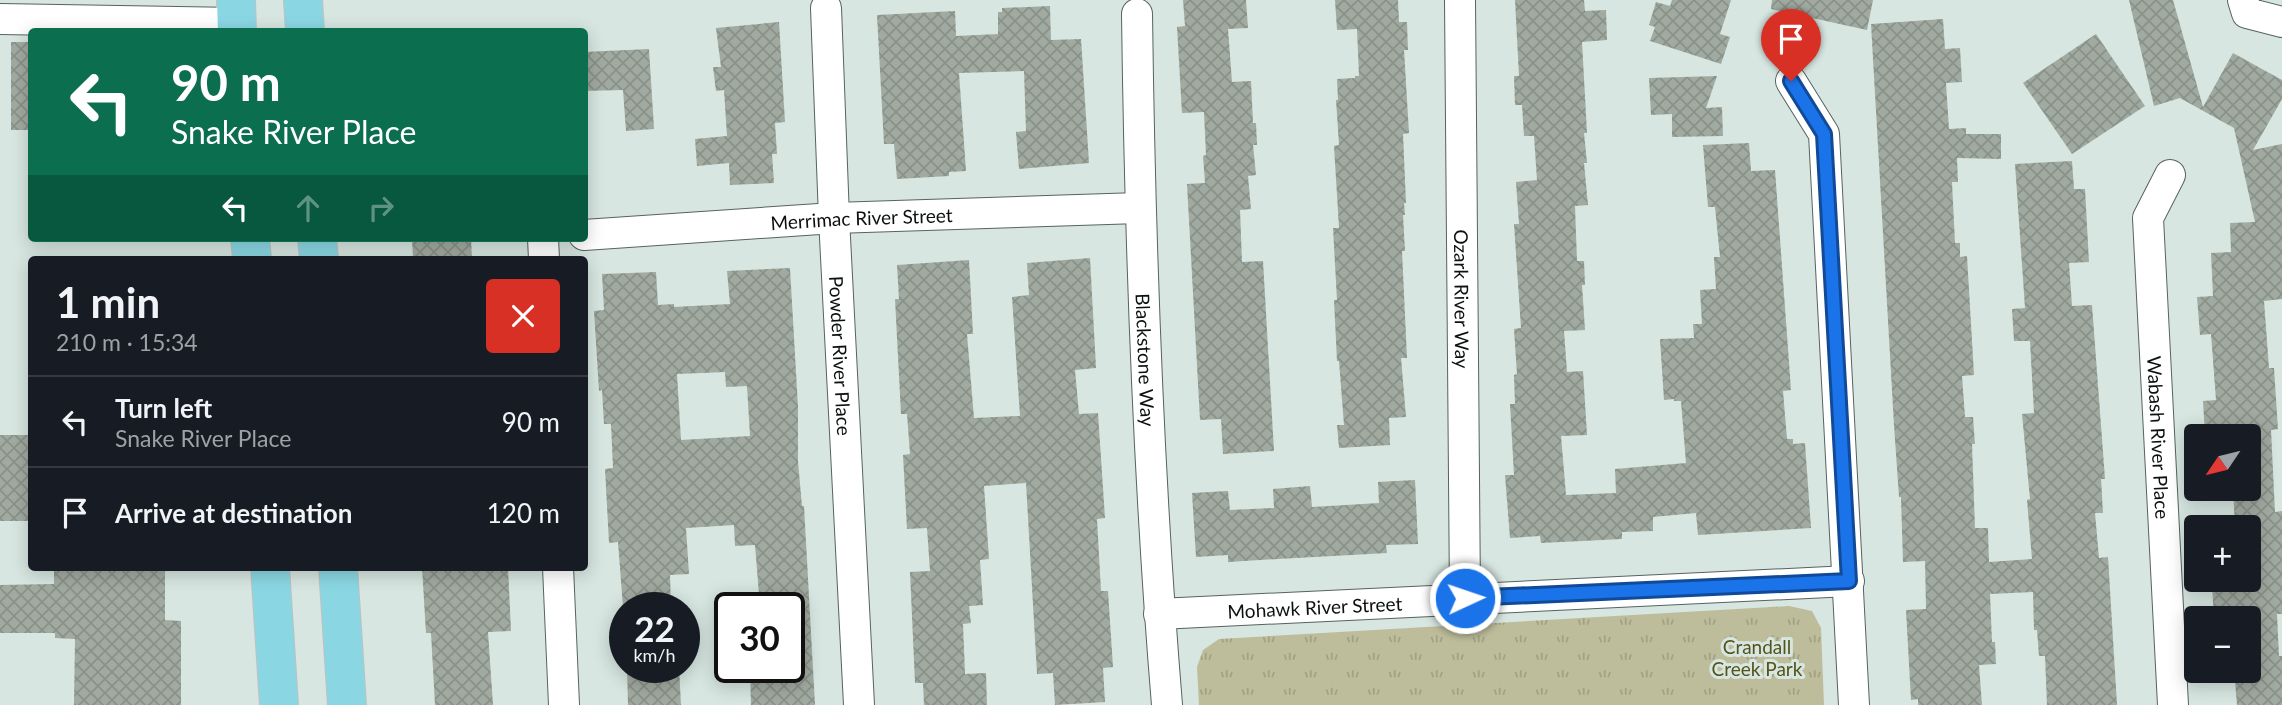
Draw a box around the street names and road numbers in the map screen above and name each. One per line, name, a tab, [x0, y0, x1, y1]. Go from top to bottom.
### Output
street label: Merrimac River Street	[770, 203, 953, 234]
street label: Ozark River Way	[1450, 229, 1475, 369]
street label: Powder River Place	[825, 275, 857, 436]
street label: Blackstone Way	[1132, 293, 1160, 427]
street label: Wabash River Place	[2144, 355, 2175, 520]
street label: Mohawk River Street	[1227, 591, 1403, 622]

